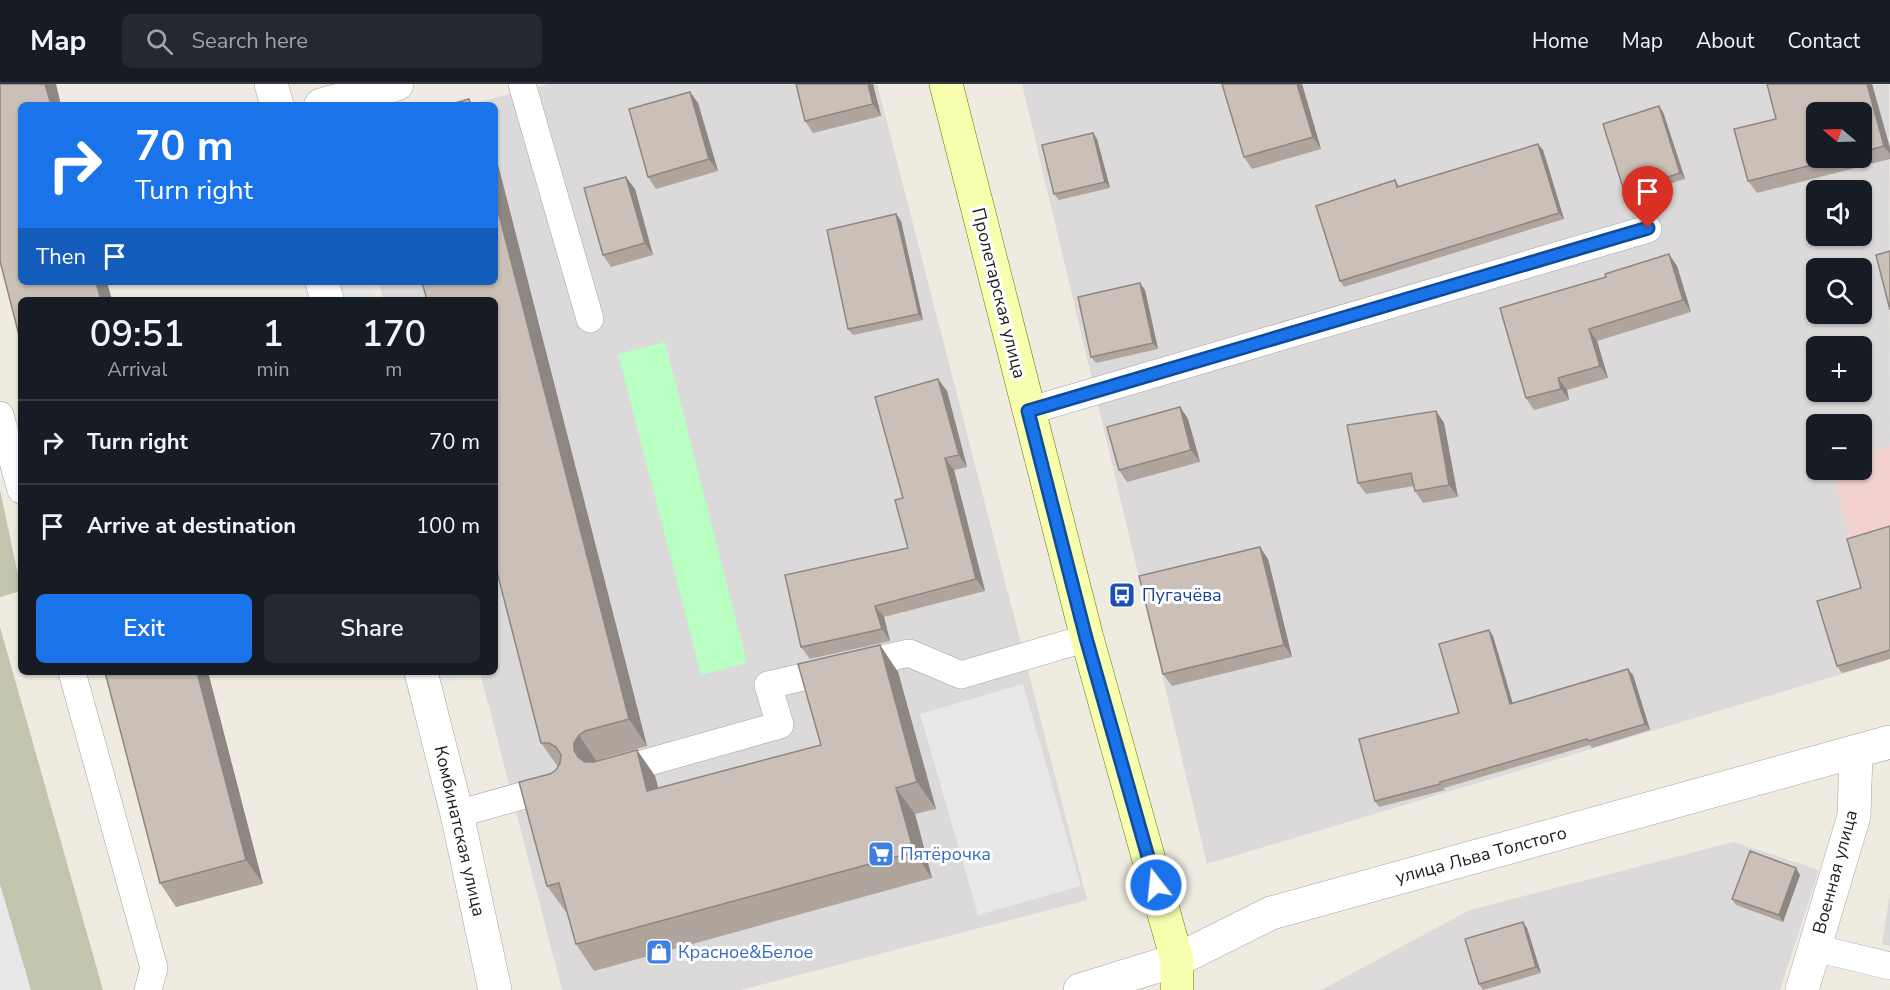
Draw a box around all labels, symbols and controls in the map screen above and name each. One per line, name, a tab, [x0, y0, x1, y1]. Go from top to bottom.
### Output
search box	[122, 14, 542, 68]
text: Map	[30, 22, 86, 60]
icon: search	[143, 25, 176, 58]
text: Search here	[191, 26, 308, 56]
text: Home	[1532, 27, 1589, 55]
text: Map	[1622, 27, 1663, 55]
text: About	[1696, 27, 1754, 55]
text: Contact	[1787, 27, 1860, 55]
north arrow	[1806, 102, 1872, 168]
map controls	[1806, 102, 1872, 480]
text: 70 m	[135, 118, 234, 175]
icon: right	[36, 126, 114, 204]
pin	[1622, 166, 1673, 228]
text: Turn right	[135, 172, 253, 209]
icon: arrive	[1631, 175, 1664, 208]
button: sound	[1806, 180, 1872, 246]
street label: Пролетарская улица	[966, 205, 1032, 381]
icon: arrive	[98, 240, 131, 273]
text: Then	[36, 242, 86, 272]
button: search	[1806, 258, 1872, 324]
text: 09:51	[90, 310, 185, 359]
text: 1	[262, 310, 284, 359]
text: 170	[361, 310, 426, 359]
button: +	[1806, 336, 1872, 402]
text: Arrival	[107, 356, 167, 383]
text: min	[257, 356, 290, 383]
text: m	[385, 356, 402, 383]
button: −	[1806, 414, 1872, 480]
icon: right	[36, 426, 69, 459]
text: Turn right	[87, 427, 188, 457]
text: 70 m	[429, 427, 480, 457]
icon: arrive	[36, 510, 69, 543]
text: Arrive at destination	[87, 511, 296, 541]
text: 100 m	[416, 511, 480, 541]
bus stop icon: Пугачёва	[1107, 580, 1137, 610]
place label: Пугачёва	[1142, 583, 1222, 607]
button: Exit	[36, 594, 252, 663]
button: Share	[264, 594, 480, 663]
street label: Комбинатская улица	[429, 743, 491, 919]
street label: Военная улица	[1807, 807, 1863, 937]
street label: улица Льва Толстого	[1393, 821, 1569, 889]
supermarket icon: Пятёрочка	[866, 839, 896, 869]
place label: Пятёрочка	[900, 842, 991, 866]
position arrow	[1124, 853, 1188, 917]
shop icon: Красное&Белое	[644, 937, 674, 967]
place label: Красное&Белое	[678, 940, 813, 964]

